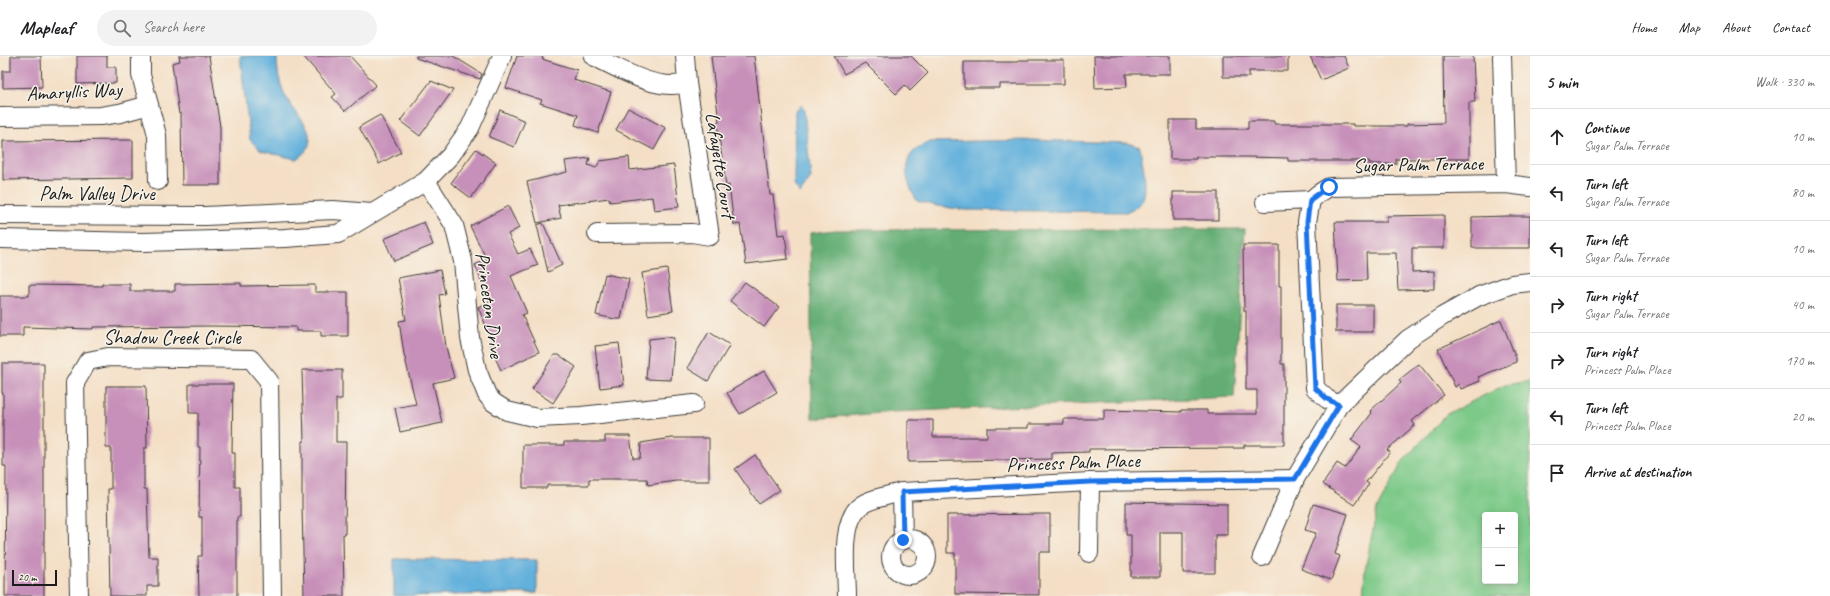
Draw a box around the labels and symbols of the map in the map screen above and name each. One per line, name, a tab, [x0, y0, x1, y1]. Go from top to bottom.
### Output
street label: Amaryllis Way	[26, 76, 125, 106]
street label: Lafayette Court	[700, 110, 742, 223]
street label: Sugar Palm Terrace	[1353, 151, 1485, 178]
route start	[1320, 178, 1338, 196]
street label: Palm Valley Drive	[39, 181, 156, 206]
street label: Princeton Drive	[470, 251, 510, 361]
street label: Shadow Creek Circle	[103, 325, 242, 350]
street label: Princess Palm Place	[1006, 448, 1142, 477]
route end	[894, 531, 912, 549]
scale bar	[12, 568, 57, 587]

